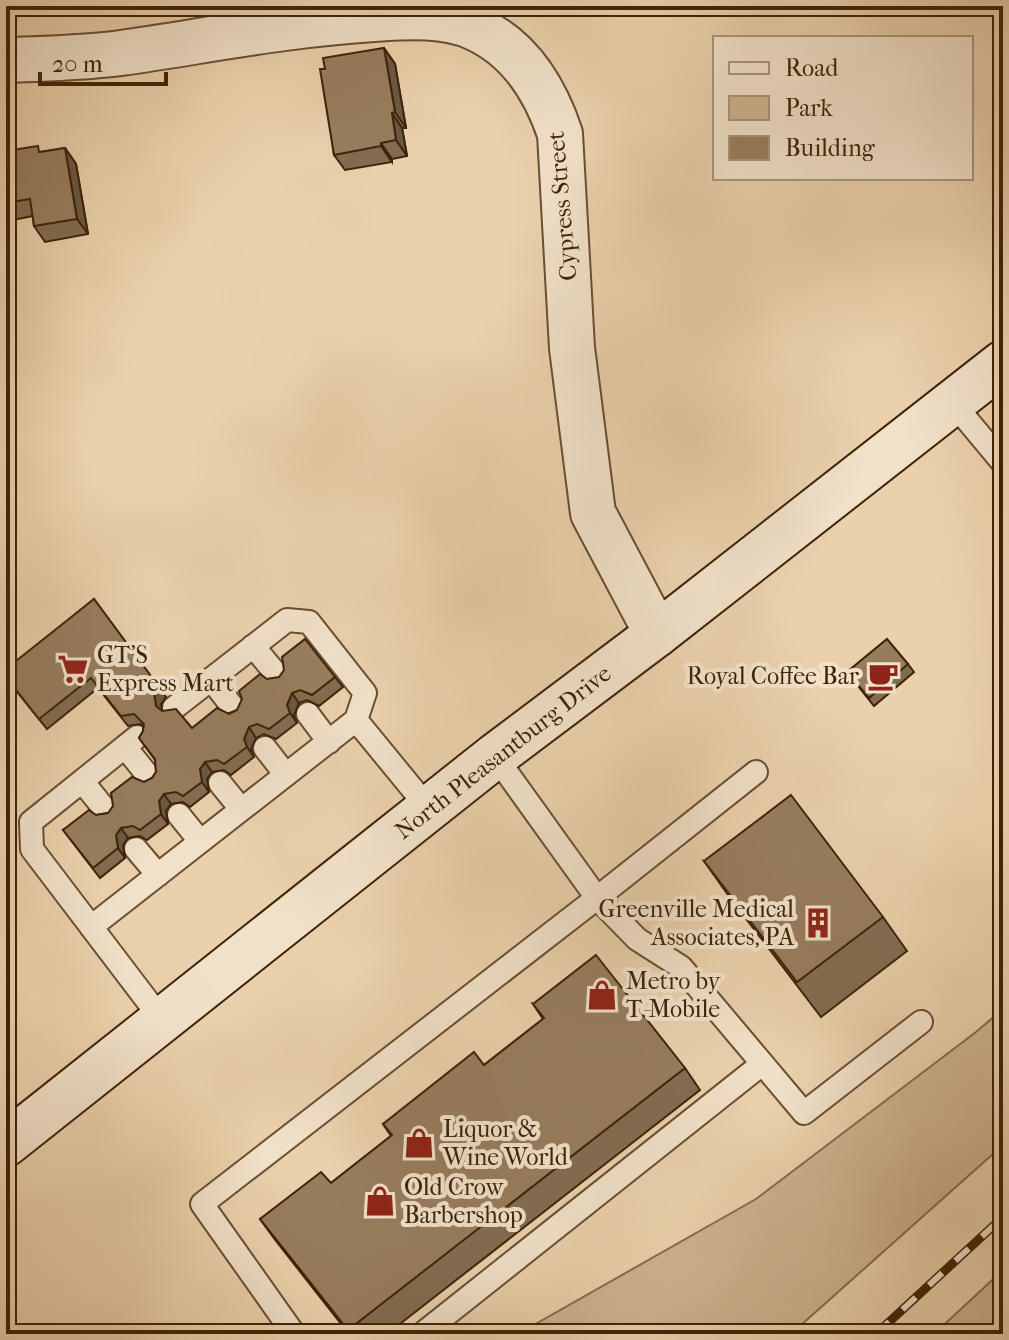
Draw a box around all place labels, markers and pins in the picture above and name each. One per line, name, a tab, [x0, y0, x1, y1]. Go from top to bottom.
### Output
place label: GT'S Express Mart	[97, 641, 234, 697]
supermarket icon: GT'S Express Mart	[56, 652, 90, 686]
cafe icon: Royal Coffee Bar	[866, 659, 900, 693]
place label: Royal Coffee Bar	[687, 662, 860, 690]
place label: Greenville Medical Associates, PA	[599, 895, 794, 951]
building icon: Greenville Medical Associates, PA	[801, 906, 835, 940]
place label: Metro by T-Mobile	[626, 967, 721, 1023]
shop icon: Metro by T-Mobile	[585, 978, 619, 1012]
place label: Liquor & Wine World	[442, 1115, 569, 1171]
shop icon: Liquor & Wine World	[402, 1126, 436, 1160]
place label: Old Crow Barbershop	[404, 1173, 523, 1229]
shop icon: Old Crow Barbershop	[363, 1184, 397, 1218]

